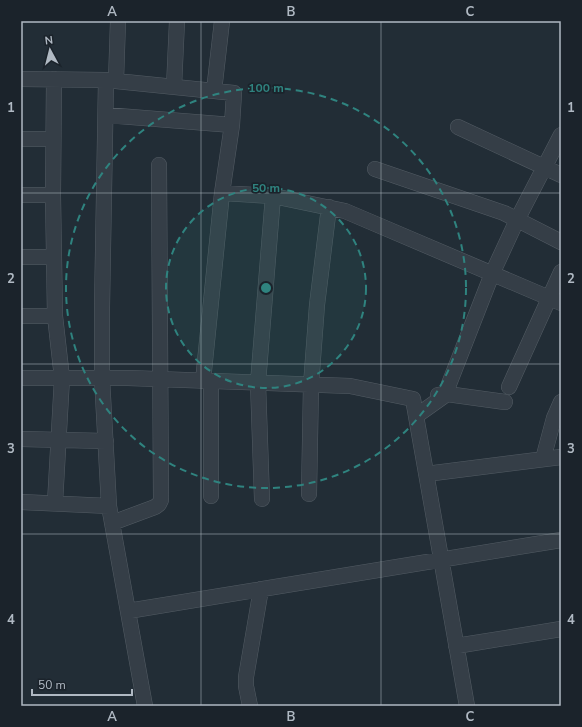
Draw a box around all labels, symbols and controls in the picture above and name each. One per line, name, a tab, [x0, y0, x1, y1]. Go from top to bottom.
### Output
text: A	[107, 3, 117, 21]
text: B	[287, 3, 296, 21]
text: C	[466, 3, 475, 21]
north arrow	[30, 30, 70, 70]
text: N	[44, 33, 54, 49]
text: 100 m	[248, 80, 284, 96]
text: 1	[7, 99, 15, 117]
text: 1	[567, 99, 575, 117]
text: 50 m	[252, 180, 280, 196]
text: 2	[7, 270, 15, 288]
text: 2	[567, 270, 575, 288]
centre of rings	[259, 281, 273, 295]
text: 3	[7, 440, 15, 458]
text: 3	[567, 440, 575, 458]
text: 4	[7, 611, 15, 629]
text: 4	[567, 611, 575, 629]
scale bar	[32, 671, 132, 697]
text: 50 m	[38, 677, 66, 693]
text: A	[107, 708, 117, 726]
text: B	[287, 708, 296, 726]
text: C	[466, 708, 475, 726]

